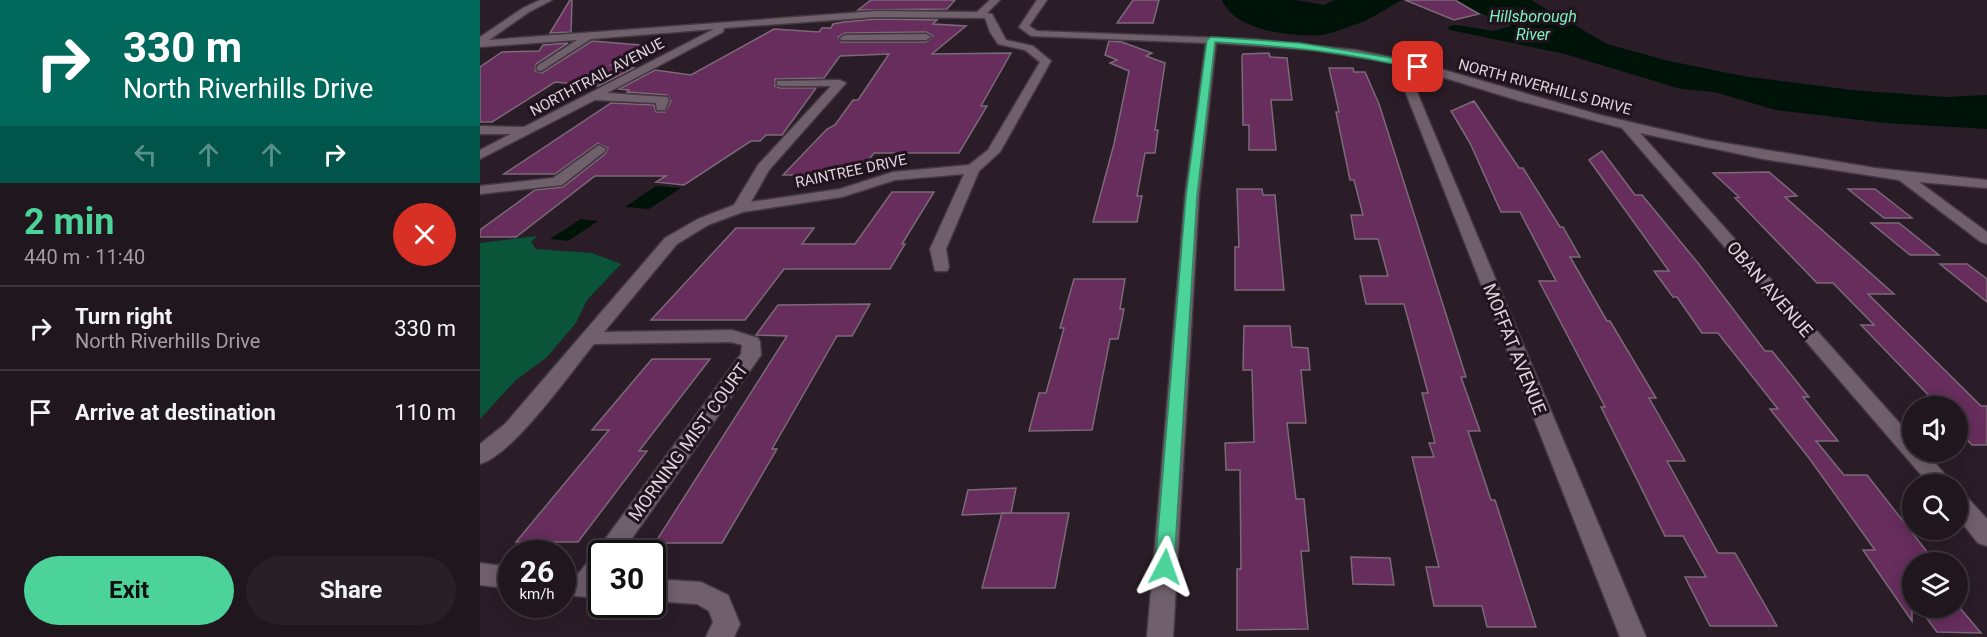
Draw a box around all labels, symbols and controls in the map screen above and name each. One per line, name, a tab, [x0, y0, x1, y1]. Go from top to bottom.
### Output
water label: Hillsborough River	[1489, 7, 1577, 44]
text: 330 m	[123, 23, 242, 72]
icon: right	[24, 24, 102, 102]
street label: NORTHTRAIL AVENUE	[527, 34, 667, 120]
pin	[1392, 41, 1443, 92]
icon: arrive	[1401, 50, 1434, 83]
street label: NORTH RIVERHILLS DRIVE	[1456, 55, 1634, 119]
text: North Riverhills Drive	[123, 73, 373, 105]
icon: left	[129, 138, 162, 171]
icon: ahead	[192, 138, 225, 171]
icon: ahead	[255, 138, 288, 171]
icon: right	[318, 138, 351, 171]
street label: RAINTREE DRIVE	[793, 150, 909, 192]
text: 2 min	[24, 201, 115, 243]
button: close	[393, 203, 456, 266]
street label: OBAN AVENUE	[1723, 237, 1817, 341]
text: 440 m · 11:40	[24, 245, 145, 269]
street label: MOFFAT AVENUE	[1479, 280, 1551, 418]
text: Turn right	[75, 304, 172, 329]
icon: right	[24, 312, 57, 345]
text: 330 m	[394, 316, 456, 341]
text: North Riverhills Drive	[75, 329, 260, 353]
street label: MORNING MIST COURT	[624, 359, 752, 525]
icon: arrive	[24, 396, 57, 429]
map controls	[1902, 396, 1968, 618]
button: sound	[1902, 396, 1968, 462]
text: Arrive at destination	[75, 400, 276, 425]
text: 110 m	[394, 400, 456, 425]
button: search	[1902, 474, 1968, 540]
position arrow	[1133, 535, 1197, 599]
speed limit sign: 30	[588, 540, 666, 618]
button: layers	[1902, 552, 1968, 618]
text: 26	[520, 554, 554, 589]
button: Exit	[24, 556, 234, 625]
button: Share	[246, 556, 456, 625]
text: km/h	[519, 585, 555, 603]

